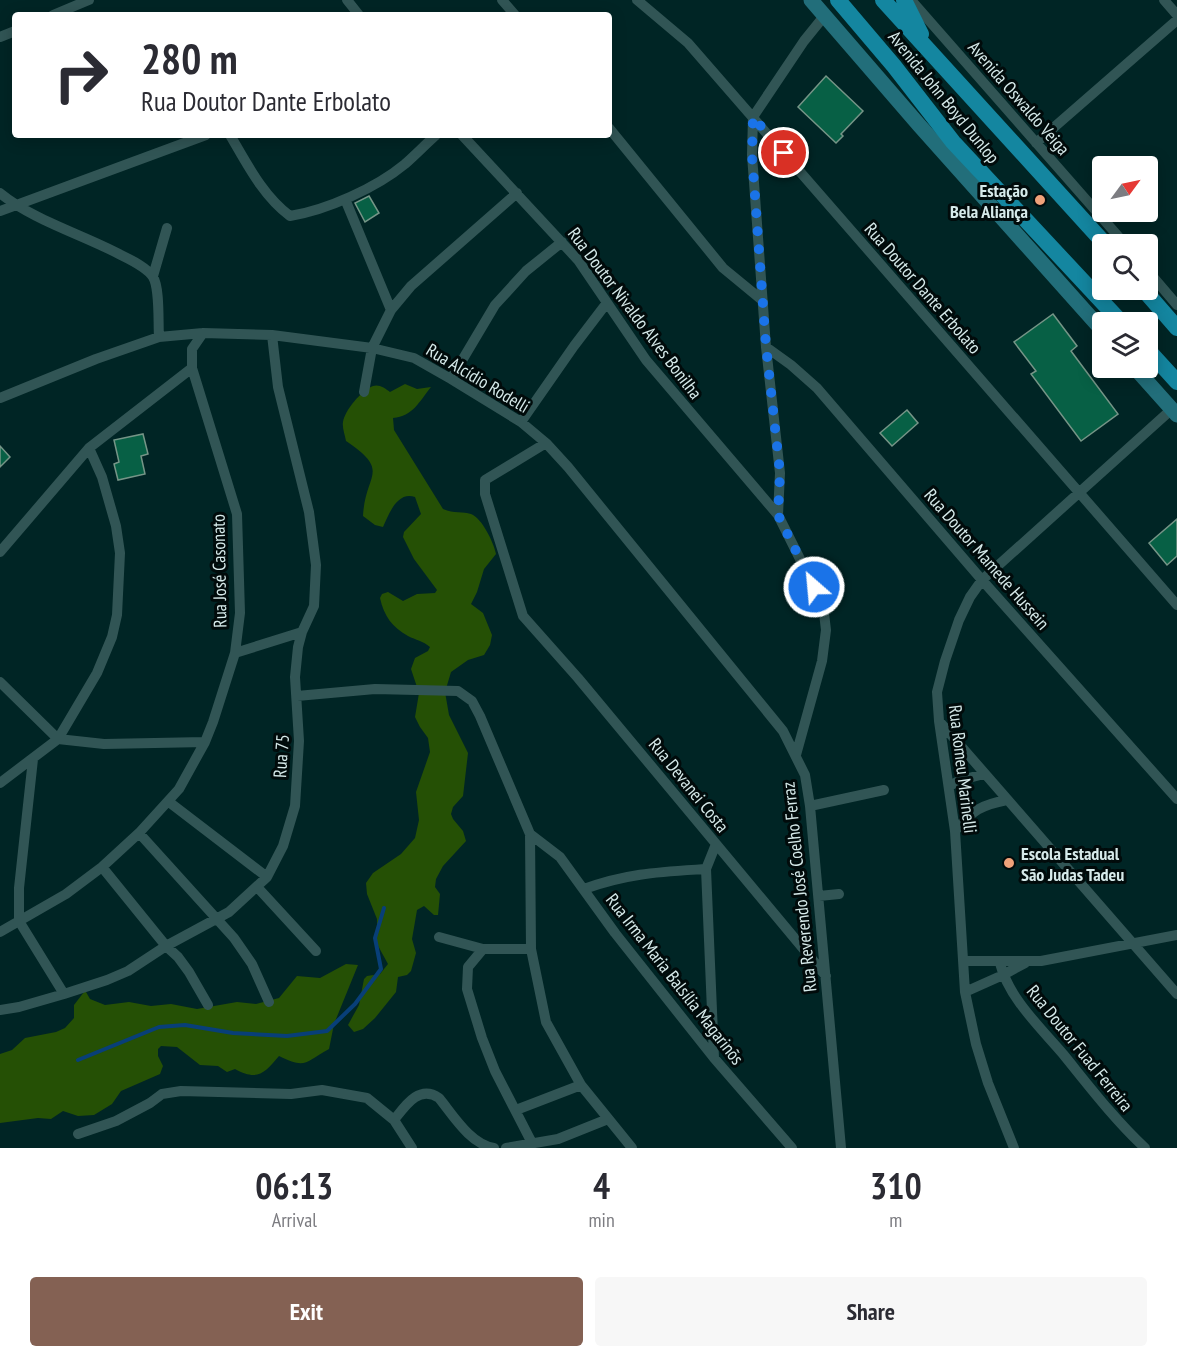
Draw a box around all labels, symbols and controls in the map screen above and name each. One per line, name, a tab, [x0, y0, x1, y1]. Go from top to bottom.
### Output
street label: Avenida John Boyd Dunlop	[883, 26, 1005, 168]
text: 280 m	[141, 31, 238, 86]
icon: right	[42, 36, 120, 114]
street label: Avenida Oswaldo Veiga	[963, 36, 1075, 160]
text: Rua Doutor Dante Erbolato	[141, 84, 391, 118]
pin	[758, 127, 809, 178]
icon: arrive	[767, 136, 800, 169]
north arrow	[1092, 156, 1158, 222]
map controls	[1092, 156, 1158, 378]
place label: Estação Bela Aliança	[950, 179, 1028, 223]
marker: Estação Bela Aliança	[1033, 193, 1047, 207]
street label: Rua Doutor Dante Erbolato	[860, 218, 986, 359]
street label: Rua Doutor Nivaldo Alves Bonilha	[563, 223, 707, 403]
button: search	[1092, 234, 1158, 300]
button: layers	[1092, 312, 1158, 378]
street label: Rua Alcídio Rodelli	[422, 338, 534, 418]
street label: Rua Doutor Mamede Hussein	[919, 484, 1055, 634]
street label: Rua José Casonato	[207, 514, 231, 628]
position arrow	[782, 555, 846, 619]
street label: Rua Romeu Marinelli	[944, 704, 982, 834]
street label: Rua 75	[268, 733, 294, 779]
street label: Rua Devanei Costa	[644, 733, 734, 837]
street label: Rua Reverendo José Coelho Ferraz	[777, 781, 821, 993]
place label: Escola Estadual São Judas Tadeu	[1021, 842, 1124, 886]
marker: Escola Estadual São Judas Tadeu	[1002, 856, 1016, 870]
street label: Rua Irma Maria Balsília Magarinõs	[601, 889, 749, 1069]
street label: Rua Doutor Fuad Ferreira	[1022, 980, 1138, 1116]
text: 06:13	[255, 1162, 333, 1209]
text: 4	[593, 1162, 610, 1209]
text: 310	[870, 1162, 922, 1209]
text: Arrival	[272, 1207, 317, 1233]
text: min	[589, 1207, 615, 1233]
text: m	[889, 1207, 902, 1233]
button: Exit	[30, 1277, 583, 1346]
button: Share	[595, 1277, 1147, 1346]

